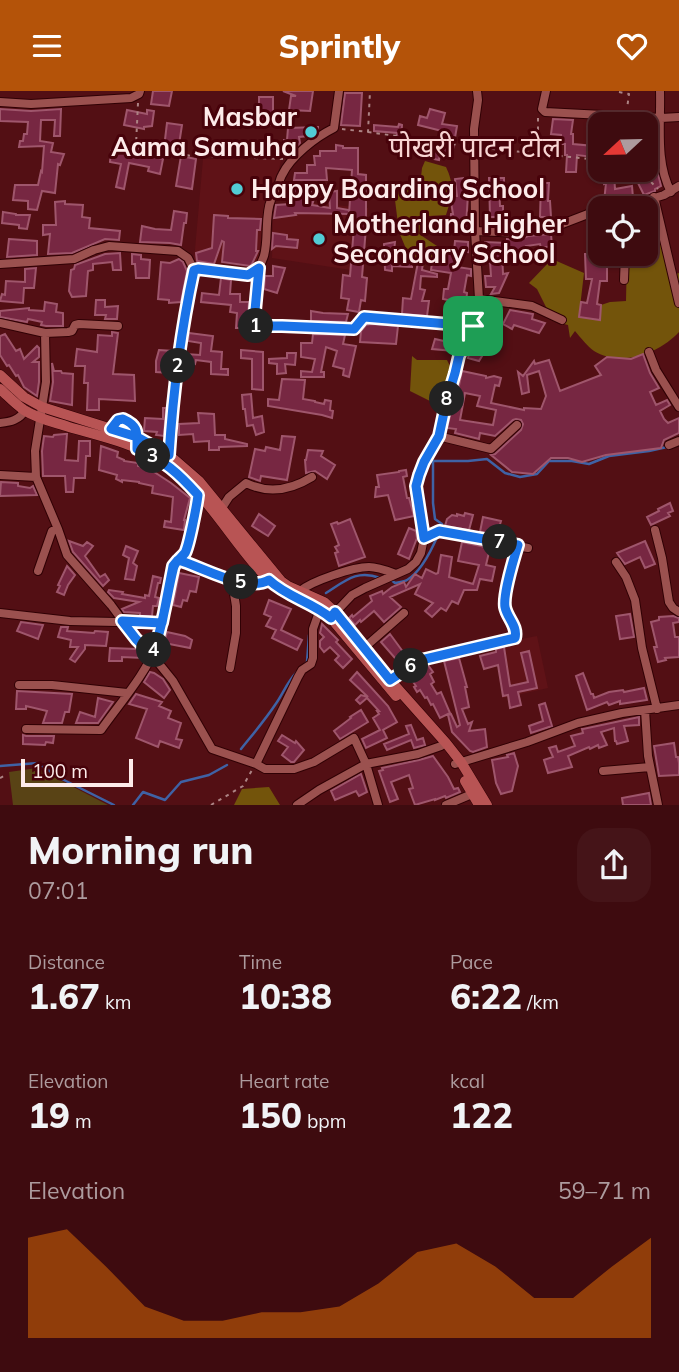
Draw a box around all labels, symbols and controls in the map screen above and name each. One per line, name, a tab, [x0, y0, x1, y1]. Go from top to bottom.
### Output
text: Sprintly	[279, 26, 400, 66]
icon: menu	[28, 27, 66, 65]
icon: heart	[613, 27, 651, 65]
place label: Masbar Aama Samuha	[111, 100, 298, 163]
north arrow	[588, 112, 658, 182]
map controls	[588, 112, 658, 266]
marker: Masbar Aama Samuha	[303, 124, 319, 140]
district label: पोखरी पाटन टोल	[389, 129, 562, 164]
place label: Happy Boarding School	[251, 172, 545, 205]
marker: Happy Boarding School	[229, 181, 245, 197]
button: locate	[588, 196, 658, 266]
place label: Motherland Higher Secondary School	[333, 207, 567, 270]
marker: Motherland Higher Secondary School	[311, 231, 327, 247]
pin	[443, 296, 503, 356]
icon: arrive	[454, 307, 492, 345]
pin: 1	[238, 309, 274, 343]
text: 1	[250, 313, 261, 337]
pin: 2	[160, 349, 196, 383]
text: 2	[172, 353, 183, 377]
pin: 8	[430, 381, 464, 417]
text: 8	[441, 386, 452, 410]
pin: 3	[136, 439, 170, 473]
text: 3	[147, 443, 158, 467]
pin: 7	[482, 525, 518, 559]
text: 7	[494, 529, 505, 553]
pin: 5	[224, 565, 258, 599]
text: 5	[235, 569, 246, 593]
pin: 4	[136, 633, 172, 667]
text: 4	[148, 637, 159, 661]
pin: 6	[394, 649, 428, 683]
text: 6	[405, 653, 416, 677]
scale bar	[21, 756, 133, 788]
text: 100 m	[32, 759, 88, 783]
text: Morning run	[28, 826, 254, 874]
button: share	[577, 828, 651, 902]
text: 07:01	[28, 876, 88, 905]
text: Distance	[28, 950, 105, 974]
text: Time	[239, 950, 282, 974]
text: Pace	[450, 950, 493, 974]
text: 1.67	[28, 974, 100, 1018]
text: 10:38	[239, 974, 332, 1018]
text: 6:22	[450, 974, 522, 1018]
text: km	[100, 990, 132, 1014]
text: /km	[522, 990, 559, 1014]
text: Elevation	[28, 1069, 108, 1093]
text: Heart rate	[239, 1069, 329, 1093]
text: kcal	[450, 1069, 485, 1093]
text: 19	[28, 1093, 70, 1137]
text: 150	[239, 1093, 302, 1137]
text: 122	[450, 1093, 513, 1137]
text: m	[70, 1109, 92, 1133]
text: bpm	[302, 1109, 346, 1133]
text: Elevation	[28, 1176, 125, 1205]
text: 59–71 m	[558, 1176, 651, 1205]

